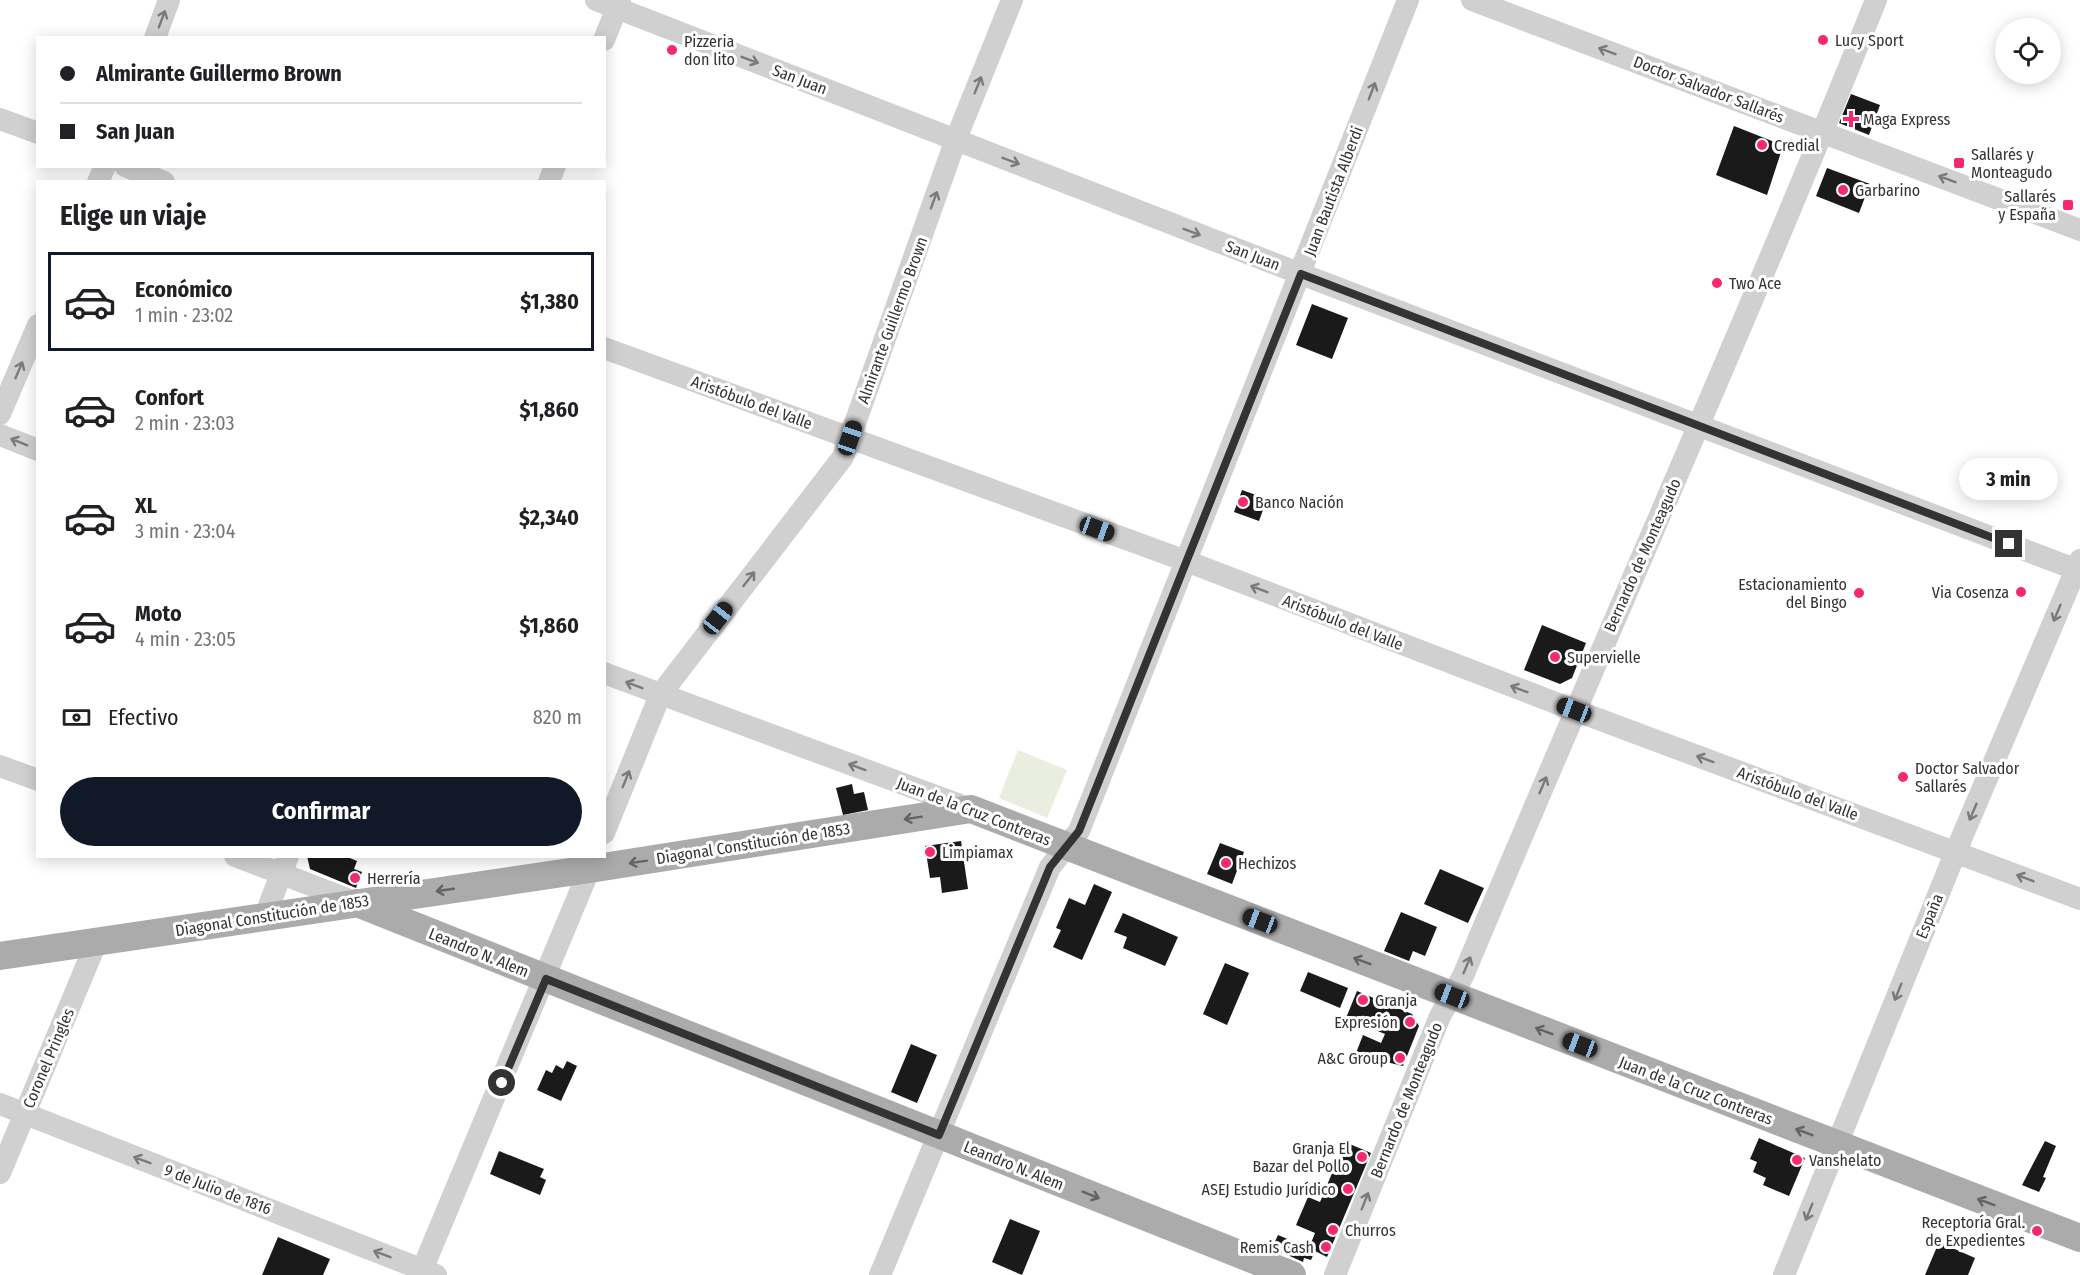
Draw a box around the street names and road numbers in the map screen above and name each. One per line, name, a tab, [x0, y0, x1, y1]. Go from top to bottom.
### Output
street label: Doctor Salvador Sallarés	[1631, 52, 1787, 127]
street label: San Juan	[770, 60, 830, 99]
street label: Juan Bautista Alberdi	[1300, 124, 1367, 259]
street label: Almirante Guillermo Brown	[853, 234, 932, 406]
street label: San Juan	[1223, 236, 1283, 275]
street label: Aristóbulo del Valle	[689, 372, 815, 433]
street label: Bernardo de Monteagudo	[1600, 476, 1685, 635]
street label: Aristóbulo del Valle	[1280, 591, 1406, 654]
street label: Aristóbulo del Valle	[1735, 763, 1861, 824]
street label: Juan de la Cruz Contreras	[894, 773, 1054, 850]
street label: Diagonal Constitución de 1853	[655, 819, 851, 868]
street label: Diagonal Constitución de 1853	[174, 891, 370, 940]
street label: España	[1912, 891, 1947, 941]
street label: Leandro N. Alem	[426, 924, 532, 981]
street label: Coronel Pringles	[19, 1005, 78, 1111]
street label: Bernardo de Monteagudo	[1367, 1020, 1446, 1181]
street label: Juan de la Cruz Contreras	[1616, 1052, 1776, 1129]
street label: Leandro N. Alem	[961, 1137, 1067, 1194]
street label: 9 de Julio de 1816	[162, 1160, 274, 1219]

